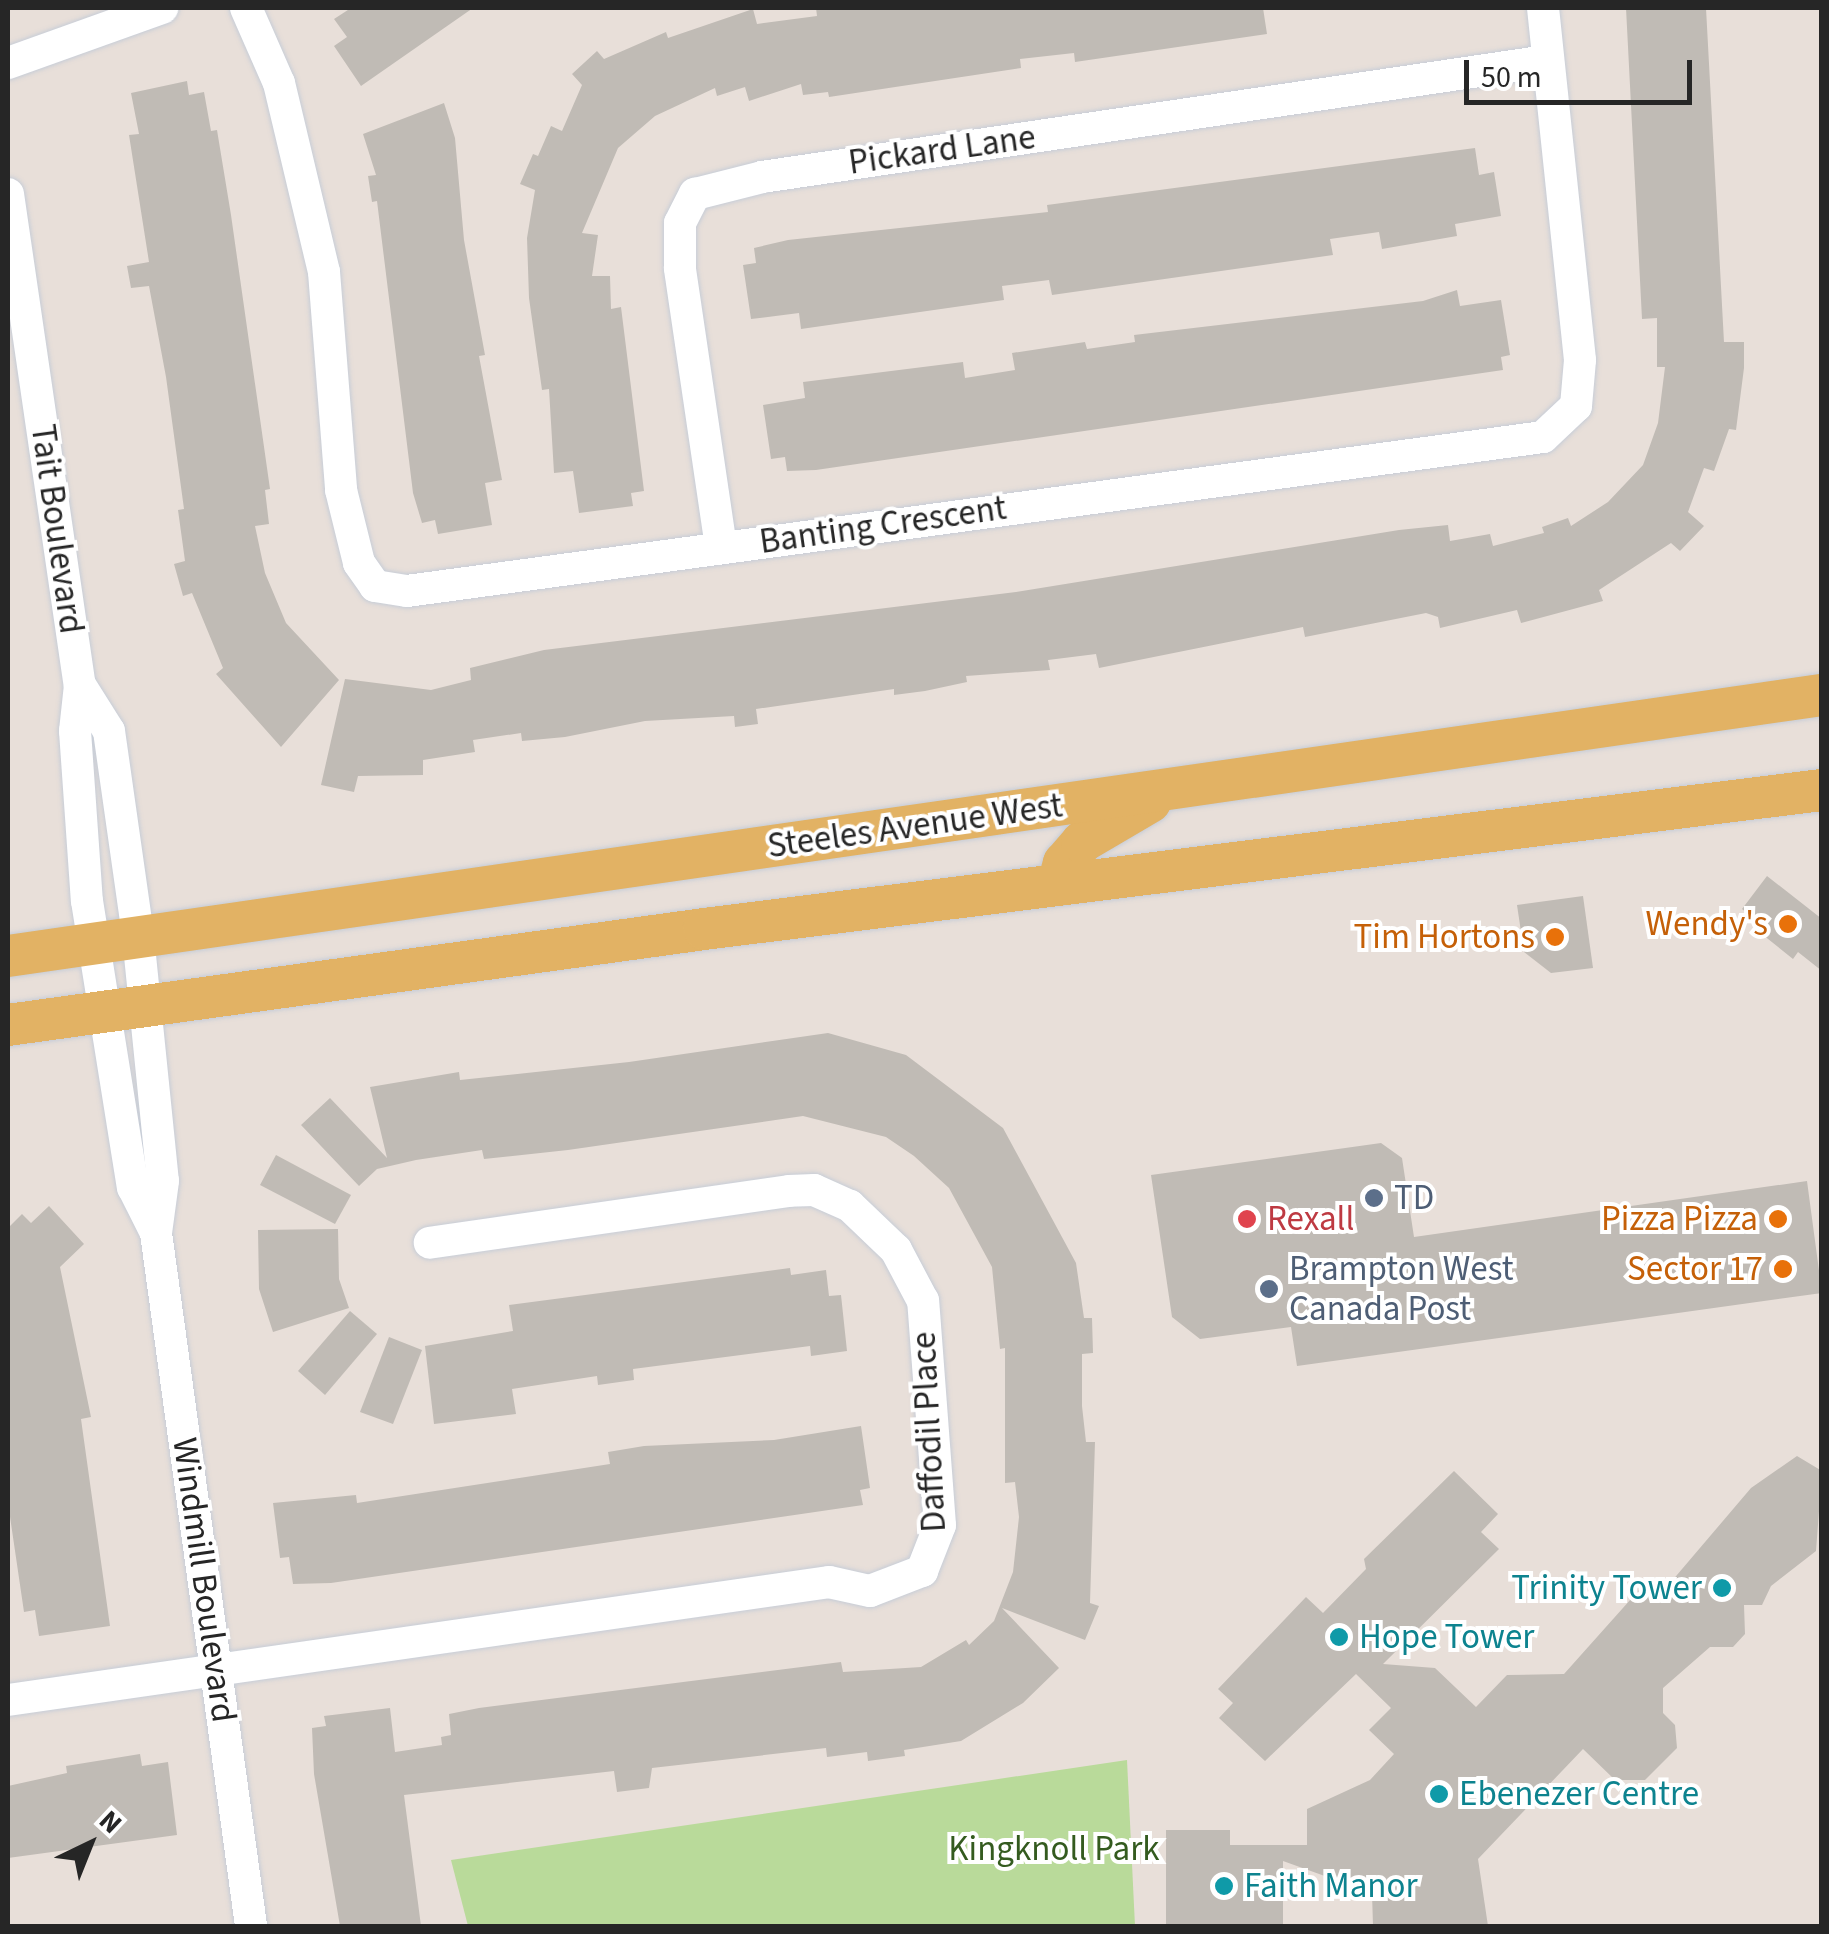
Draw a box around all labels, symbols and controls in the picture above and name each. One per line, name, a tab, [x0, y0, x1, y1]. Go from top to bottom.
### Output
scale bar	[1469, 40, 1696, 102]
text: 50 m	[1481, 56, 1542, 99]
street label: Pickard Lane	[846, 116, 1038, 184]
street label: Tait Boulevard	[22, 422, 92, 636]
street label: Banting Crescent	[757, 487, 1009, 563]
street label: Steeles Avenue West	[765, 785, 1065, 867]
place label: Wendy's	[1646, 903, 1768, 945]
marker: Wendy's	[1777, 913, 1799, 935]
place label: Tim Hortons	[1354, 916, 1535, 958]
marker: Tim Hortons	[1544, 926, 1566, 948]
place label: TD	[1394, 1177, 1434, 1219]
marker: TD	[1363, 1187, 1385, 1209]
place label: Rexall	[1267, 1198, 1354, 1240]
place label: Pizza Pizza	[1601, 1198, 1758, 1240]
marker: Rexall	[1236, 1208, 1258, 1230]
marker: Pizza Pizza	[1767, 1208, 1789, 1230]
place label: Brampton West Canada Post	[1289, 1248, 1513, 1330]
place label: Sector 17	[1627, 1248, 1763, 1290]
marker: Sector 17	[1772, 1258, 1794, 1280]
marker: Brampton West Canada Post	[1258, 1278, 1280, 1300]
street label: Daffodil Place	[903, 1331, 955, 1533]
street label: Windmill Boulevard	[163, 1435, 245, 1725]
place label: Trinity Tower	[1511, 1567, 1702, 1609]
marker: Trinity Tower	[1711, 1577, 1733, 1599]
place label: Hope Tower	[1359, 1616, 1534, 1658]
marker: Hope Tower	[1328, 1626, 1350, 1648]
place label: Ebenezer Centre	[1459, 1773, 1699, 1815]
marker: Ebenezer Centre	[1428, 1783, 1450, 1805]
north arrow	[40, 1794, 140, 1894]
text: N	[90, 1801, 131, 1843]
park label: Kingknoll Park	[948, 1828, 1160, 1870]
place label: Faith Manor	[1244, 1865, 1418, 1907]
marker: Faith Manor	[1213, 1875, 1235, 1897]

